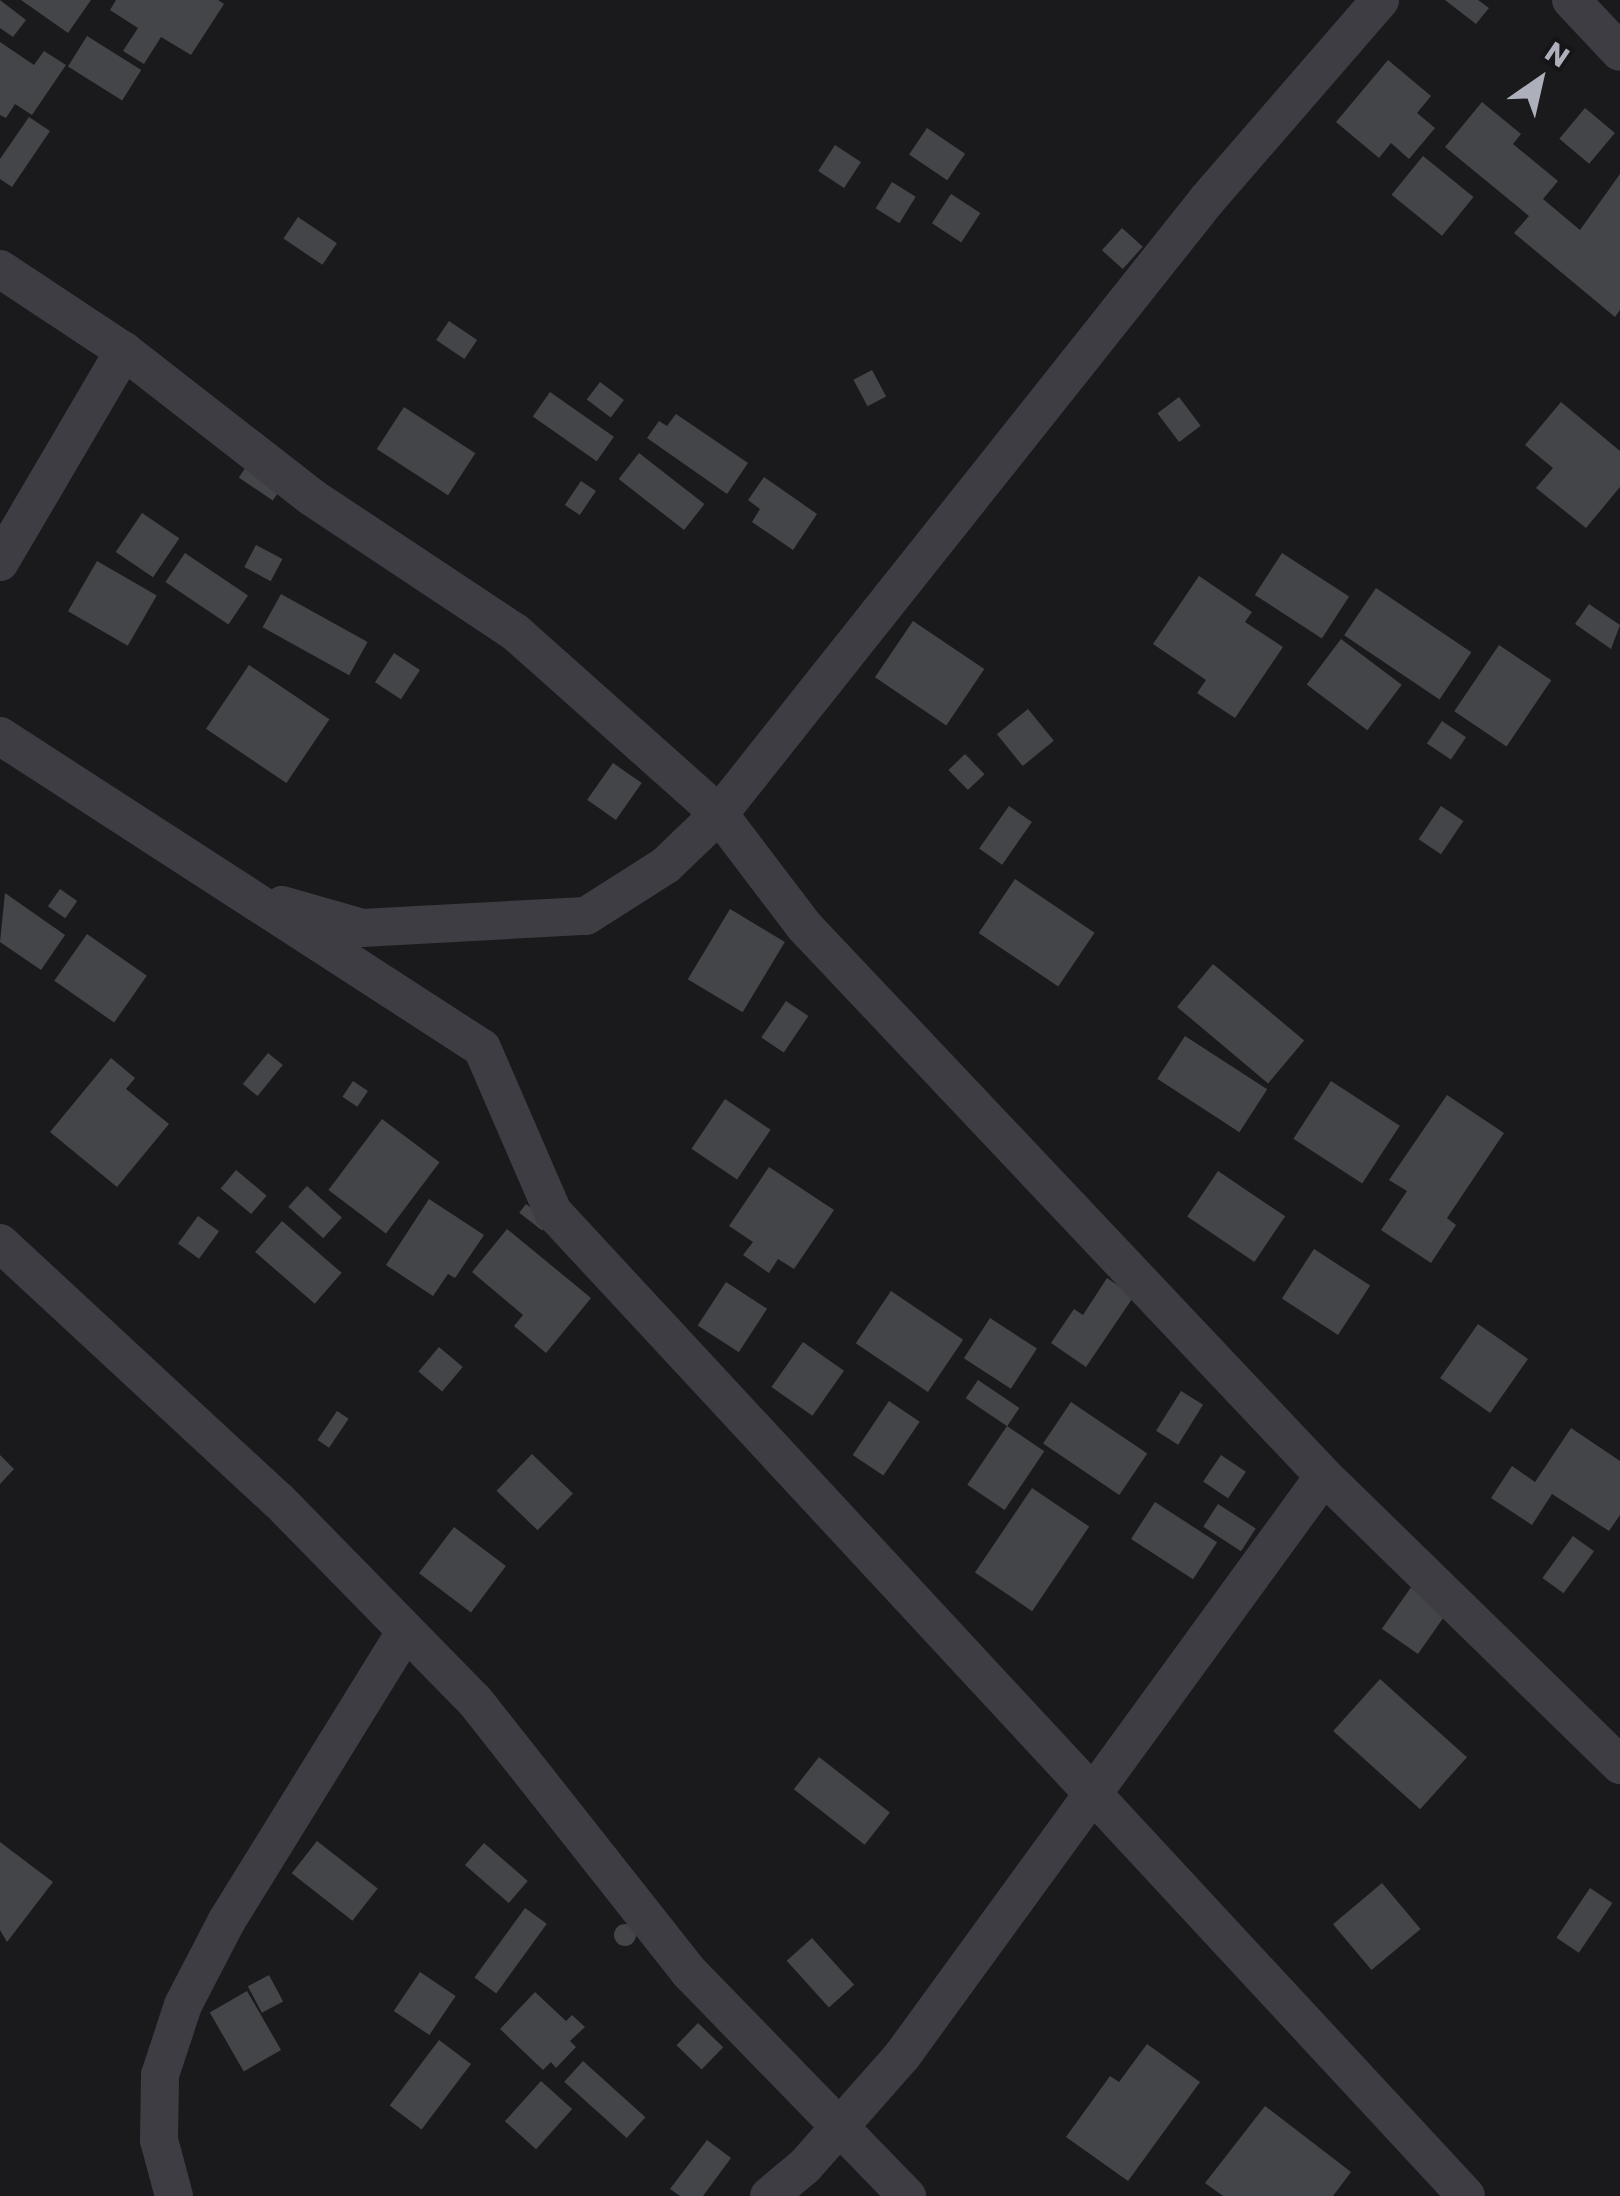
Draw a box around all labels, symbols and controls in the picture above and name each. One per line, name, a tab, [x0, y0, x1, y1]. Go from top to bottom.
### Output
north arrow	[1490, 30, 1590, 130]
text: N	[1537, 33, 1577, 77]

